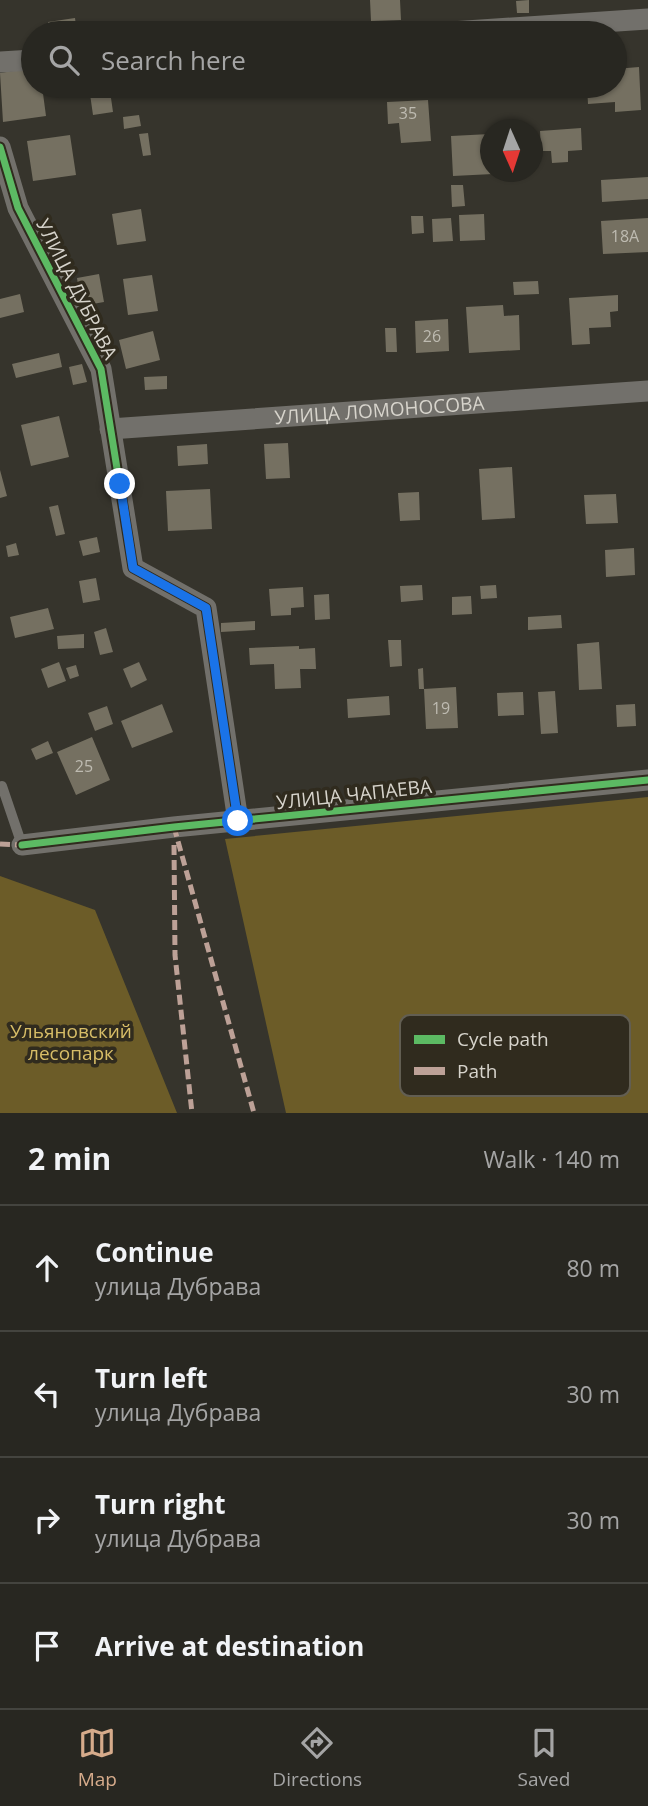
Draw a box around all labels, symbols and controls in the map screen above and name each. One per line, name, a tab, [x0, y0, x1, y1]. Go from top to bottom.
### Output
search box	[21, 21, 627, 98]
icon: search	[45, 41, 83, 79]
text: Search here	[101, 42, 246, 78]
house number: 35	[399, 102, 417, 124]
north arrow	[480, 119, 543, 182]
street label: УЛИЦА ДУБРАВА	[30, 214, 124, 364]
house number: 18А	[611, 225, 640, 247]
house number: 26	[423, 325, 441, 347]
street label: УЛИЦА ЛОМОНОСОВА	[273, 390, 485, 430]
route end	[104, 468, 135, 499]
house number: 19	[432, 697, 450, 719]
house number: 25	[75, 755, 93, 777]
street label: УЛИЦА ЧАПАЕВА	[275, 773, 433, 815]
route start	[222, 805, 253, 836]
legend	[400, 1015, 630, 1096]
park label: Ульяновский лесопарк	[10, 1018, 132, 1066]
text: Cycle path	[457, 1026, 549, 1052]
text: Path	[457, 1058, 497, 1084]
text: 2 min	[28, 1138, 111, 1179]
text: Walk · 140 m	[483, 1143, 620, 1175]
text: Continue	[95, 1234, 214, 1270]
icon: ahead	[28, 1249, 66, 1287]
text: 80 m	[566, 1252, 620, 1284]
text: улица Дубрава	[95, 1270, 261, 1302]
text: Turn left	[95, 1360, 207, 1396]
icon: left	[28, 1375, 66, 1413]
text: 30 m	[566, 1378, 620, 1410]
text: улица Дубрава	[95, 1396, 261, 1428]
text: Turn right	[95, 1486, 226, 1522]
icon: right	[28, 1501, 66, 1539]
text: 30 m	[566, 1504, 620, 1536]
text: улица Дубрава	[95, 1522, 261, 1554]
icon: arrive	[28, 1627, 66, 1665]
text: Arrive at destination	[95, 1628, 364, 1664]
tab: Map	[78, 1724, 117, 1792]
tab: Directions	[272, 1724, 362, 1792]
tab: Saved	[518, 1724, 570, 1792]

